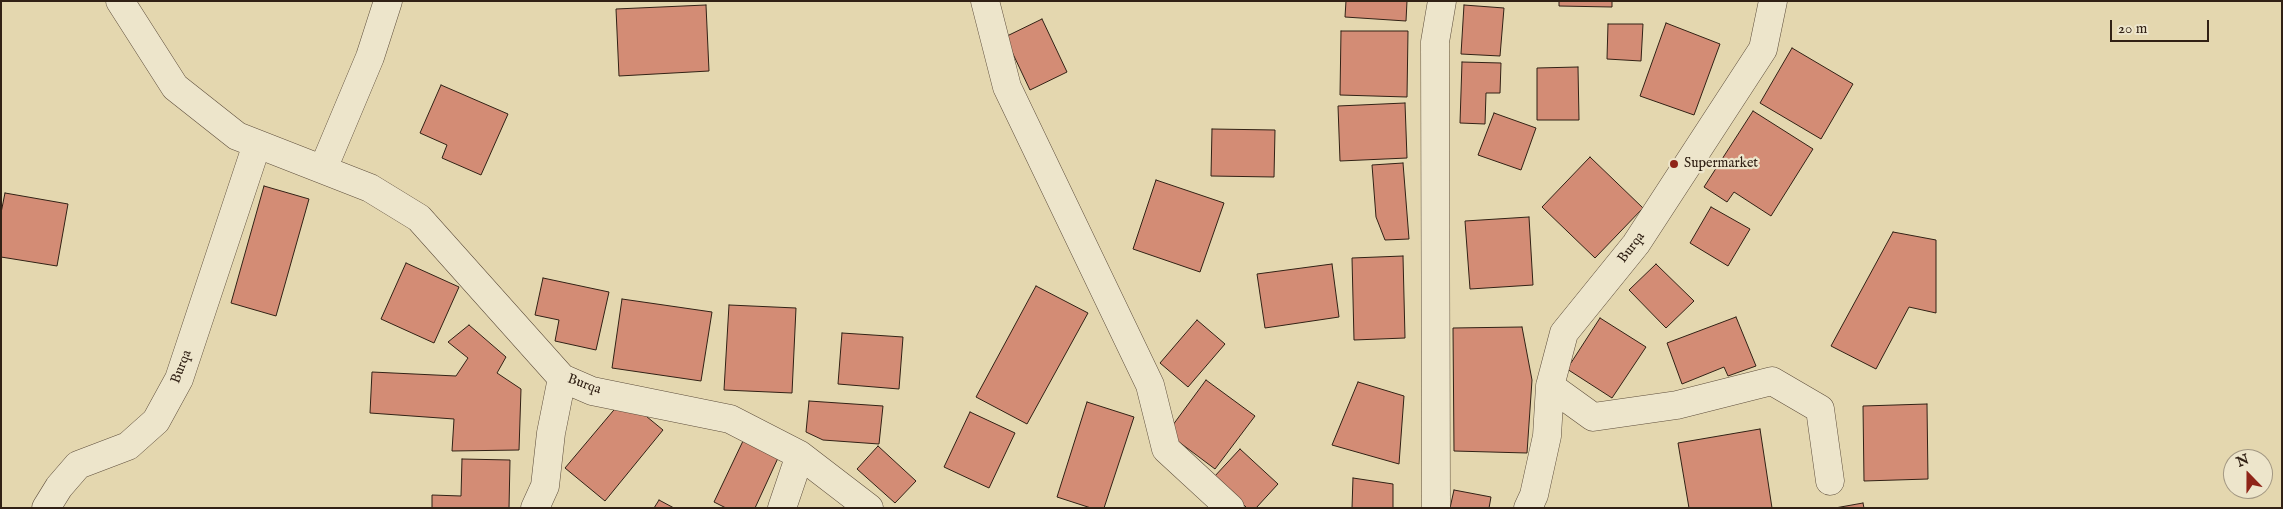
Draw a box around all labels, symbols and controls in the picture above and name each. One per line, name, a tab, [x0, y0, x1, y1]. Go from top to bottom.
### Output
scale bar	[2113, 10, 2212, 42]
text: 20 m	[2118, 19, 2147, 38]
place label: Supermarket	[1684, 156, 1758, 172]
marker: Supermarket	[1668, 158, 1680, 170]
street label: Burqa	[1615, 229, 1649, 267]
street label: Burqa	[168, 348, 196, 386]
street label: Burqa	[565, 371, 603, 399]
north arrow	[2223, 449, 2273, 499]
text: N	[2234, 450, 2252, 472]

